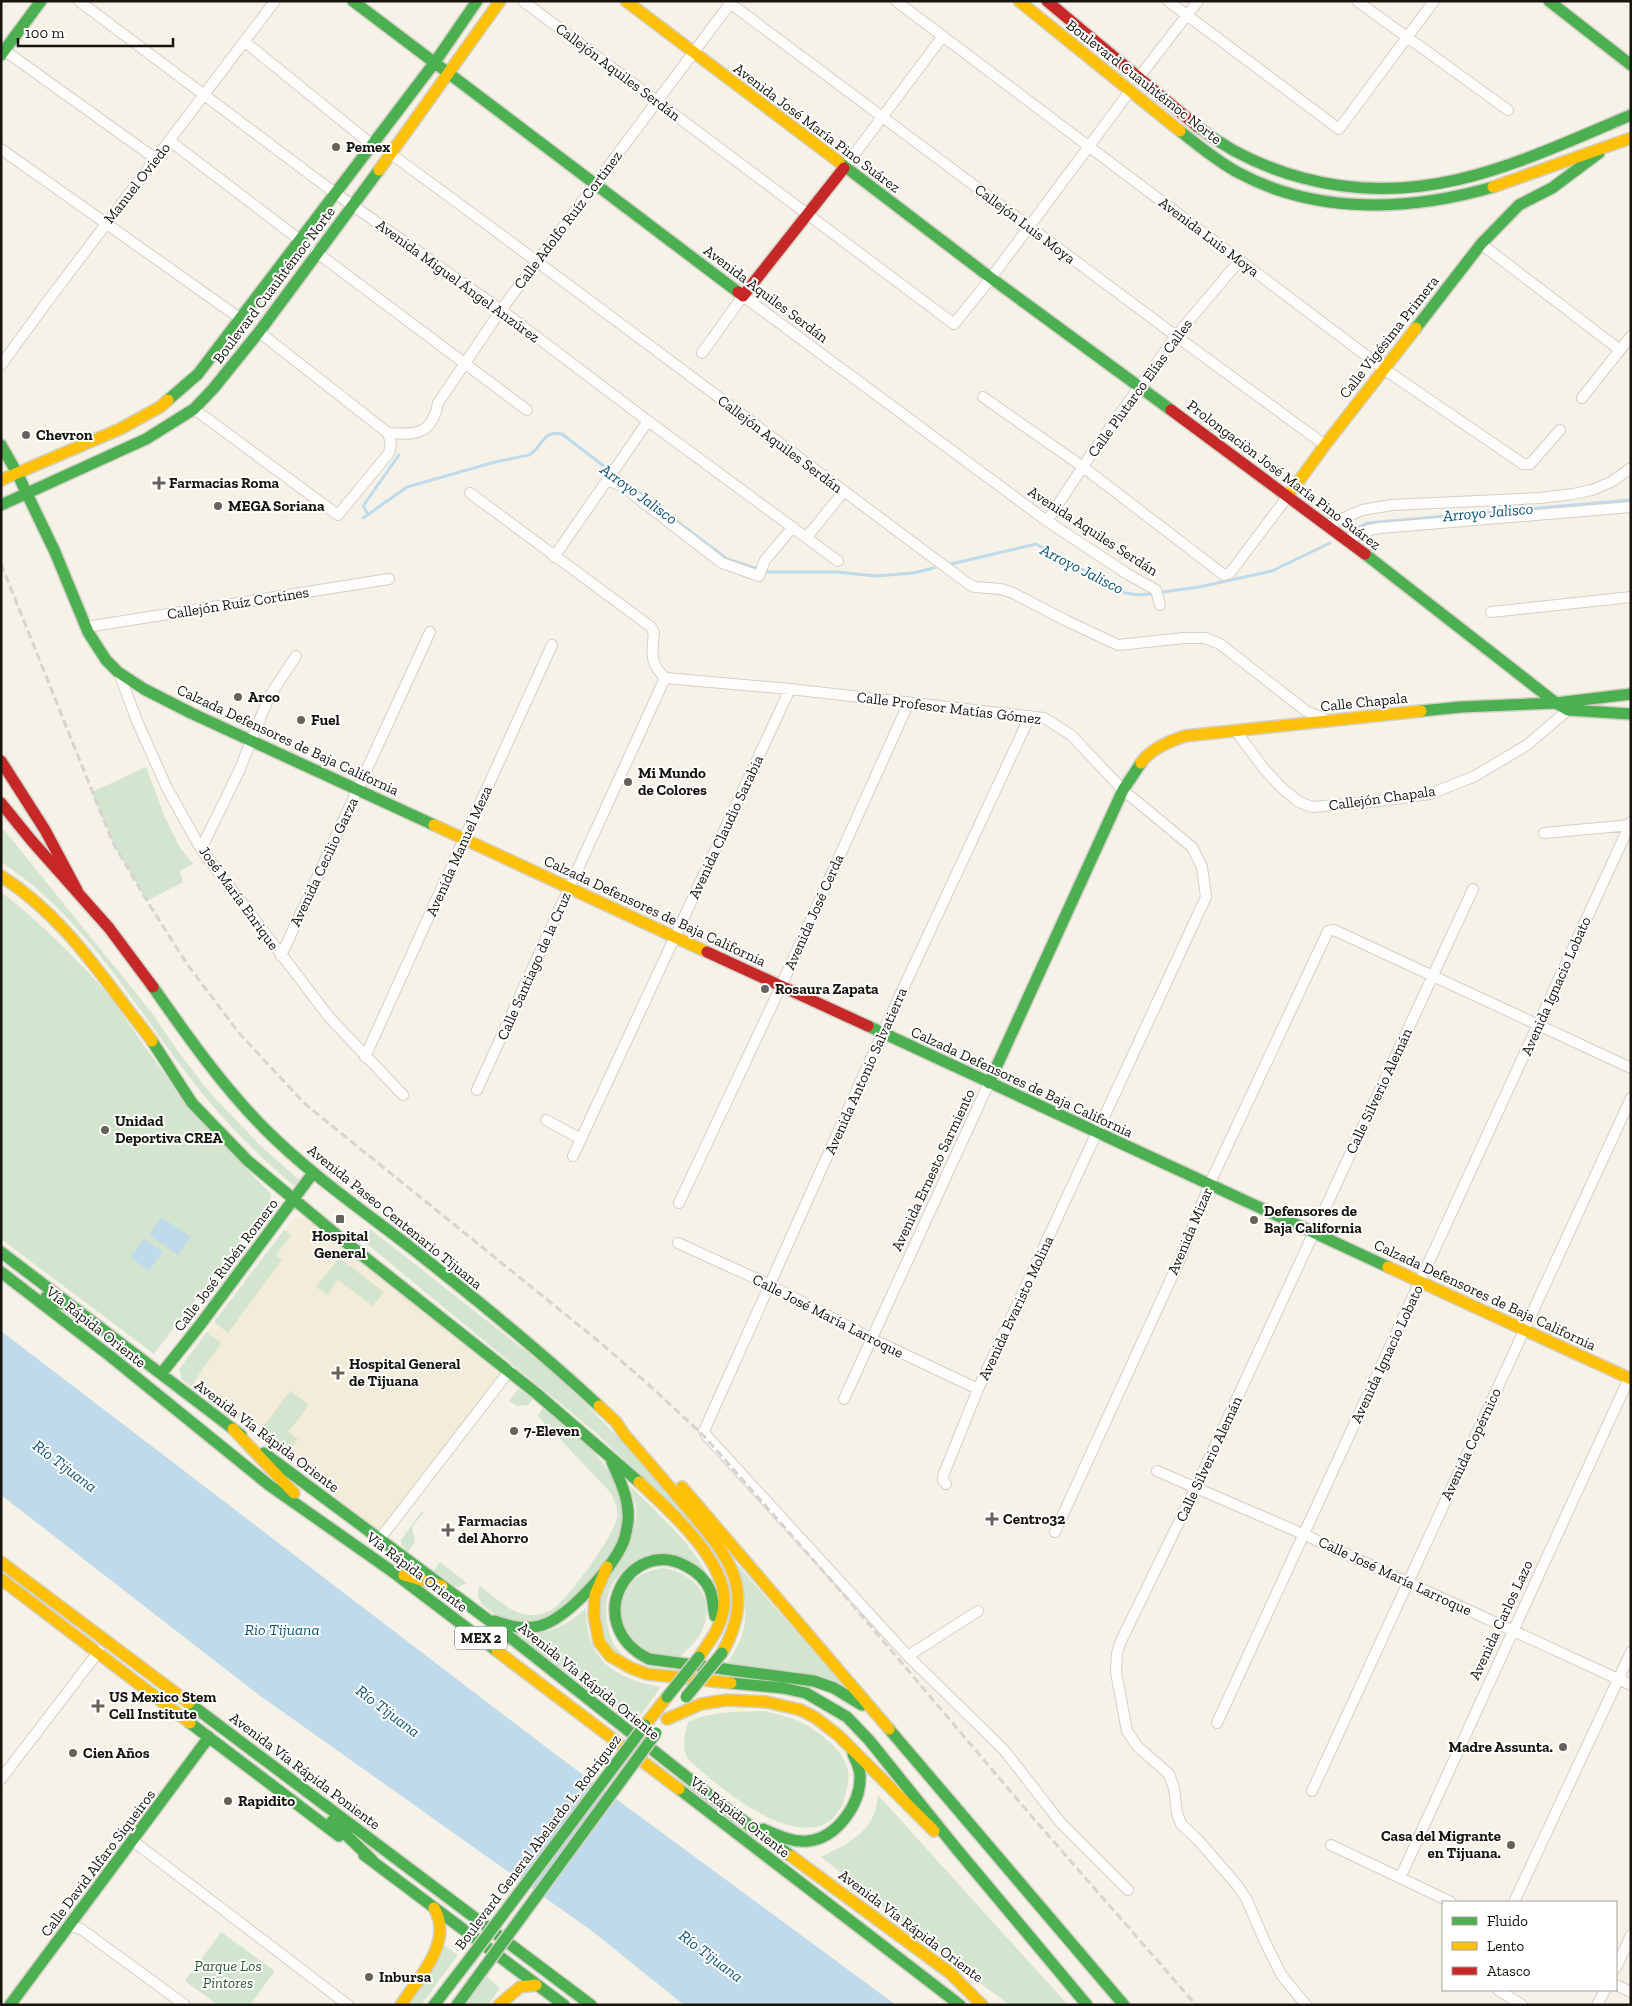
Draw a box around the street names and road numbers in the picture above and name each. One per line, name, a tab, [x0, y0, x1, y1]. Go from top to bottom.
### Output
street label: Boulevard Cuauhtémoc Norte	[1063, 16, 1225, 148]
street label: Callejón Aquiles Serdán	[552, 19, 684, 125]
street label: Avenida José María Pino Suárez	[730, 59, 904, 197]
street label: Manuel Oviedo	[100, 139, 174, 227]
street label: Calle Adolfo Ruíz Cortinez	[510, 147, 626, 293]
street label: Callejón Luis Moya	[971, 180, 1079, 268]
street label: Avenida Luis Moya	[1155, 193, 1263, 281]
street label: Boulevard Cuauhtémoc Norte	[209, 203, 339, 367]
street label: Avenida Miguel Ángel Anzúrez	[373, 216, 543, 346]
street label: Avenida Aquiles Serdán	[700, 241, 832, 347]
street label: Calle Vigésima Primera	[1335, 272, 1443, 402]
street label: Calle Plutarco Elías Calles	[1084, 315, 1196, 461]
street label: Callejón Aquiles Serdán	[714, 391, 846, 497]
street label: Prolongaciòn José María Pino Suárez	[1184, 396, 1384, 554]
street label: Avenida Aquiles Serdán	[1025, 482, 1162, 580]
street label: Callejón Ruíz Cortines	[166, 583, 310, 623]
street label: Calzada Defensores de Baja California	[174, 681, 402, 799]
street label: Calle Profesor Matías Gómez	[856, 688, 1042, 728]
street label: Calle Chapala	[1320, 688, 1408, 716]
street label: Avenida Claudio Sarabia	[685, 752, 767, 902]
street label: Callejón Chapala	[1328, 782, 1436, 814]
street label: Avenida Manuel Meza	[422, 783, 496, 919]
street label: Avenida Cecilio Garza	[286, 795, 362, 929]
street label: José María Enrique	[195, 843, 283, 953]
street label: Avenida José Cerda	[780, 851, 848, 973]
street label: Calzada Defensores de Baja California	[541, 852, 769, 970]
street label: Calle Santiago de la Cruz	[493, 889, 575, 1043]
street label: Avenida Ignacio Lobato	[1517, 913, 1595, 1058]
street label: Avenida Antonio Salvatierra	[821, 985, 911, 1157]
street label: Calzada Defensores de Baja California	[908, 1023, 1136, 1141]
street label: Calle Silverio Alemán	[1342, 1025, 1416, 1157]
street label: Avenida Ernesto Sarmiento	[887, 1086, 979, 1254]
street label: Avenida Paseo Centenario Tijuana	[304, 1141, 486, 1293]
street label: Avenida Mizar	[1164, 1185, 1216, 1277]
street label: Calle José Rubén Romero	[170, 1195, 282, 1335]
street label: Avenida Evaristo Molina	[975, 1233, 1057, 1383]
street label: Calzada Defensores de Baja California	[1371, 1236, 1599, 1354]
street label: Calle José María Larroque	[750, 1270, 906, 1362]
street label: Vía Rápida Oriente	[42, 1282, 150, 1372]
street label: Avenida Ignacio Lobato	[1347, 1282, 1427, 1426]
street label: Avenida Vía Rápida Oriente	[191, 1376, 343, 1496]
street label: Avenida Copérnico	[1437, 1385, 1505, 1503]
street label: Calle Silverio Alemán	[1172, 1393, 1246, 1525]
street label: Vía Rápida Oriente	[362, 1528, 471, 1616]
street label: Calle José María Larroque	[1316, 1533, 1474, 1619]
street label: Avenida Carlos Lazo	[1465, 1557, 1537, 1683]
street label: Avenida Vía Rápida Oriente	[515, 1618, 663, 1744]
road number: MEX 2	[455, 1626, 507, 1650]
street label: Avenida Vía Rápida Poniente	[226, 1709, 384, 1833]
street label: Boulevard General Abelardo L. Rodríguez	[451, 1731, 625, 1953]
street label: Vía Rápida Oriente	[686, 1772, 794, 1862]
street label: Calle David Alfaro Siqueiros	[37, 1786, 159, 1940]
street label: Avenida Vía Rápida Oriente	[835, 1866, 987, 1986]

